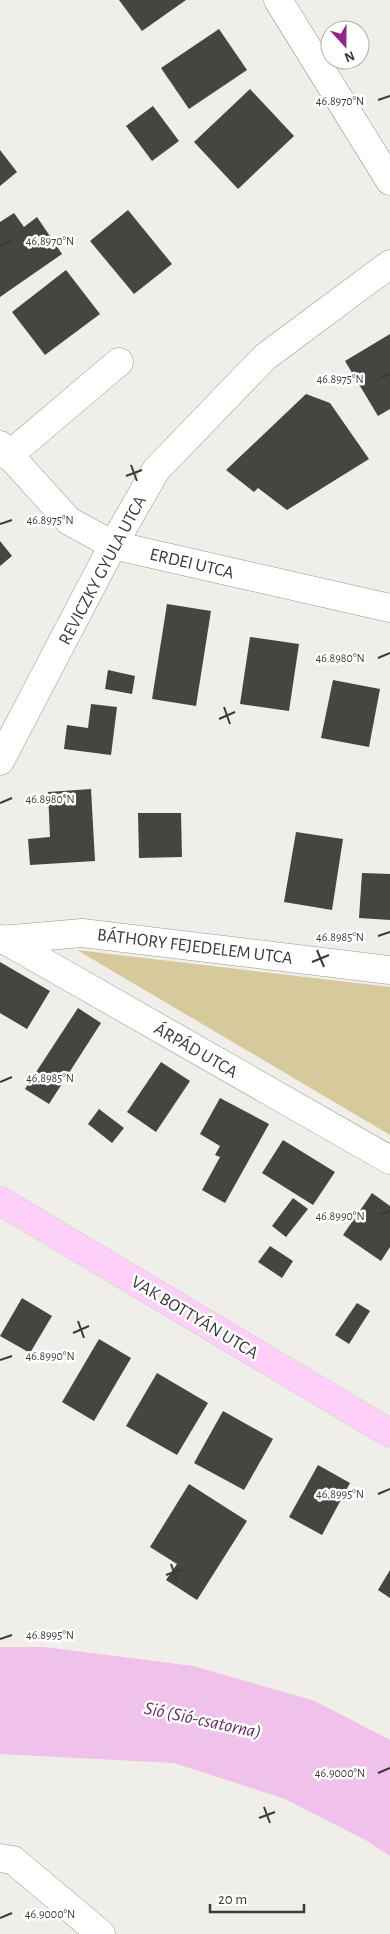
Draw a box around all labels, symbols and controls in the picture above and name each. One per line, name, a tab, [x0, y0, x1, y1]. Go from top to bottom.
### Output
north arrow	[320, 20, 370, 70]
text: N	[342, 48, 356, 64]
text: 46.8970°N	[316, 95, 364, 107]
text: 46.8970°N	[26, 235, 74, 247]
text: 46.8975°N	[316, 373, 364, 385]
street label: REVICZKY GYULA UTCA	[56, 492, 150, 648]
text: 46.8975°N	[26, 514, 74, 526]
street label: ERDEI UTCA	[148, 546, 236, 583]
text: 46.8980°N	[315, 652, 365, 664]
text: 46.8980°N	[25, 793, 75, 805]
street label: BÁTHORY FEJEDELEM UTCA	[96, 923, 295, 968]
text: 46.8985°N	[316, 931, 364, 943]
street label: ÁRPÁD UTCA	[151, 1017, 242, 1082]
text: 46.8985°N	[26, 1072, 74, 1084]
text: 46.8990°N	[315, 1210, 365, 1222]
street label: VAK BOTTYÁN UTCA	[128, 1270, 263, 1363]
text: 46.8990°N	[25, 1350, 75, 1362]
text: 46.8995°N	[316, 1488, 364, 1500]
text: 46.8995°N	[26, 1629, 74, 1641]
water label: Sió (Sió-csatorna)	[143, 1699, 263, 1742]
text: 46.9000°N	[315, 1767, 365, 1779]
scale bar	[210, 1882, 304, 1914]
text: 20 m	[218, 1892, 247, 1907]
text: 46.9000°N	[25, 1908, 75, 1920]

